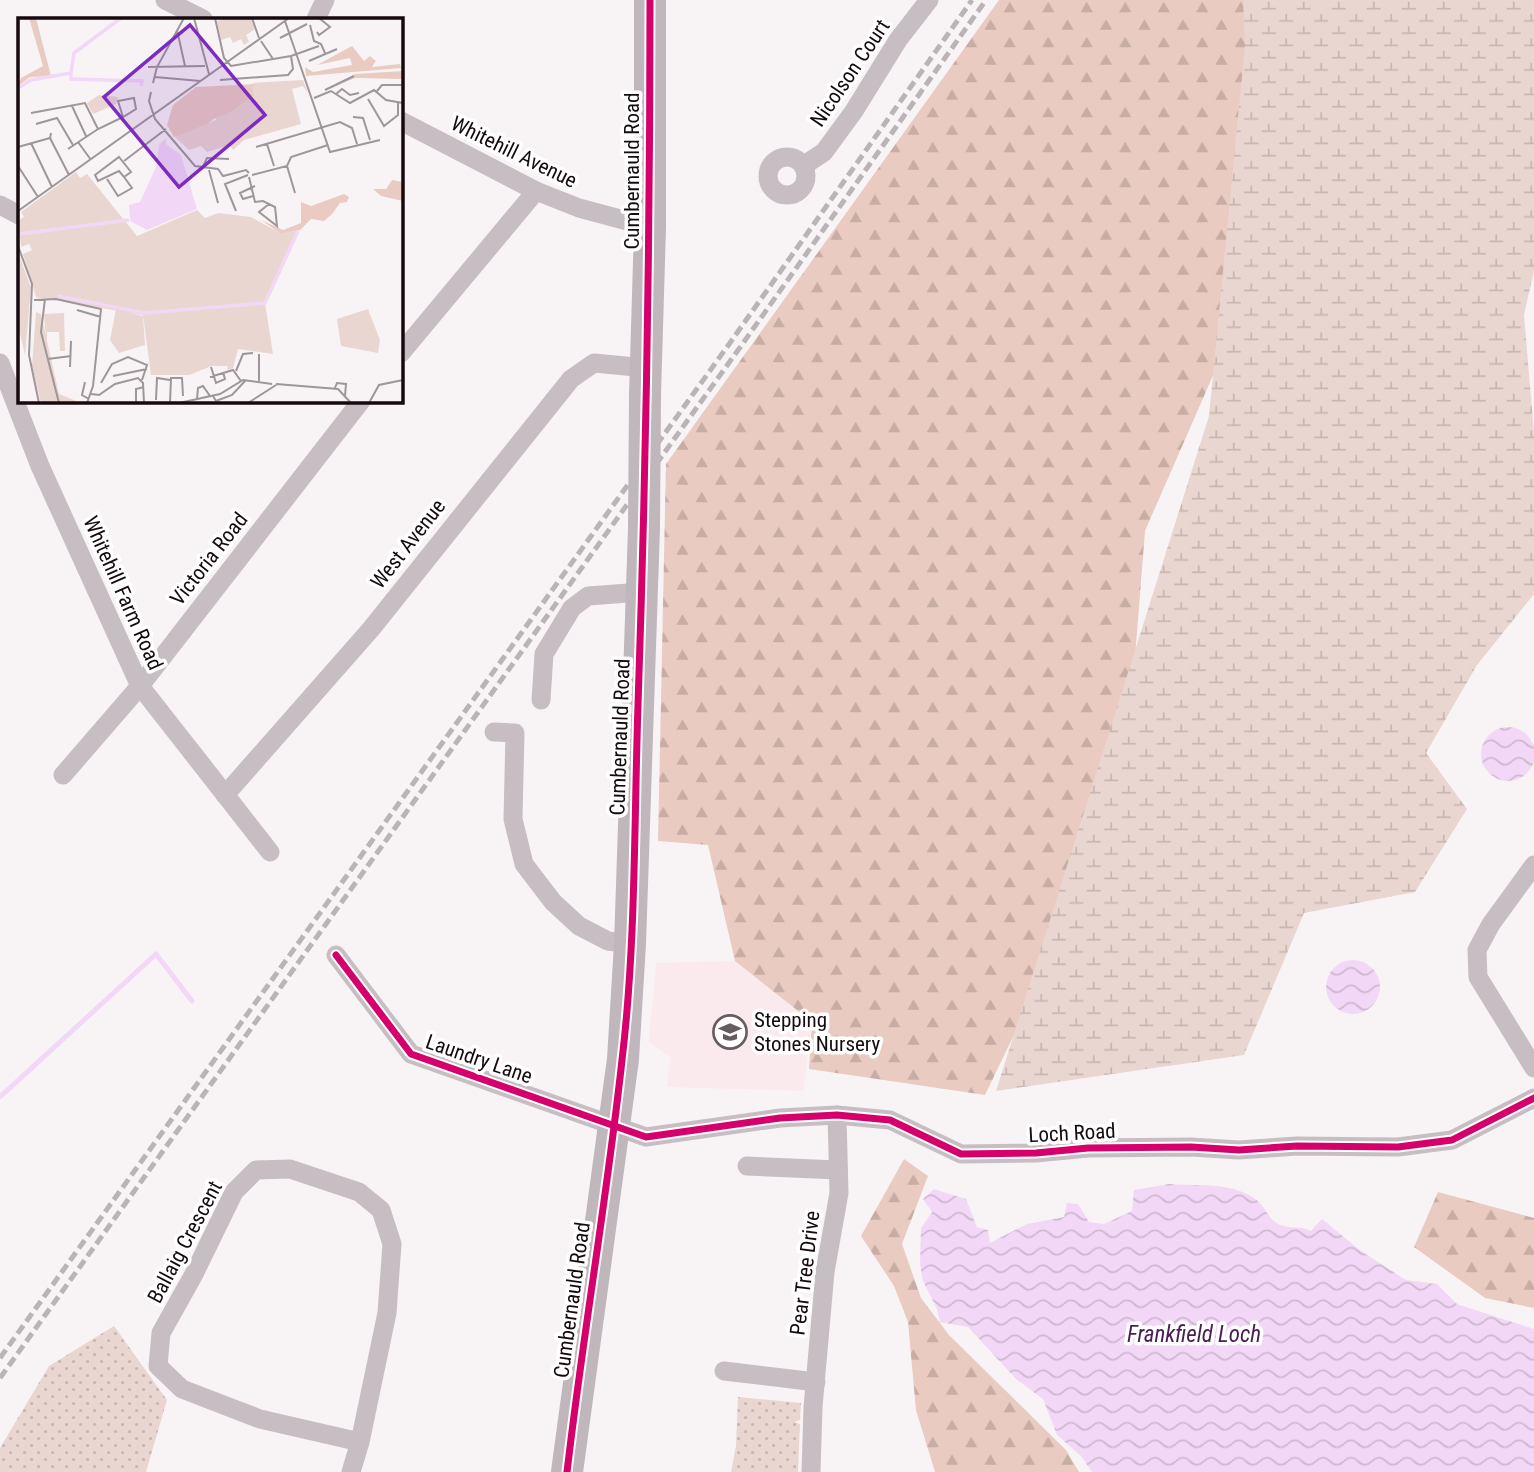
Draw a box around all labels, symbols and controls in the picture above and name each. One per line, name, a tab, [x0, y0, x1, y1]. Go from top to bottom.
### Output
street label: Nicolson Court	[805, 15, 895, 131]
inset map	[18, 18, 402, 402]
street label: Cumbernauld Road	[620, 92, 644, 250]
street label: Whitehill Avenue	[447, 111, 581, 193]
street label: West Avenue	[366, 494, 450, 593]
street label: Victoria Road	[165, 508, 253, 610]
street label: Whitehill Farm Road	[78, 513, 168, 673]
street label: Cumbernauld Road	[605, 658, 635, 816]
place label: Stepping Stones Nursery	[754, 1008, 880, 1056]
school or university icon: Stepping Stones Nursery	[711, 1013, 749, 1051]
street label: Laundry Lane	[423, 1030, 536, 1088]
street label: Loch Road	[1028, 1119, 1116, 1147]
street label: Ballaig Crescent	[143, 1177, 227, 1307]
street label: Pear Tree Drive	[785, 1209, 825, 1336]
street label: Cumbernauld Road	[549, 1221, 595, 1379]
water label: Frankfield Loch	[1127, 1321, 1261, 1348]

